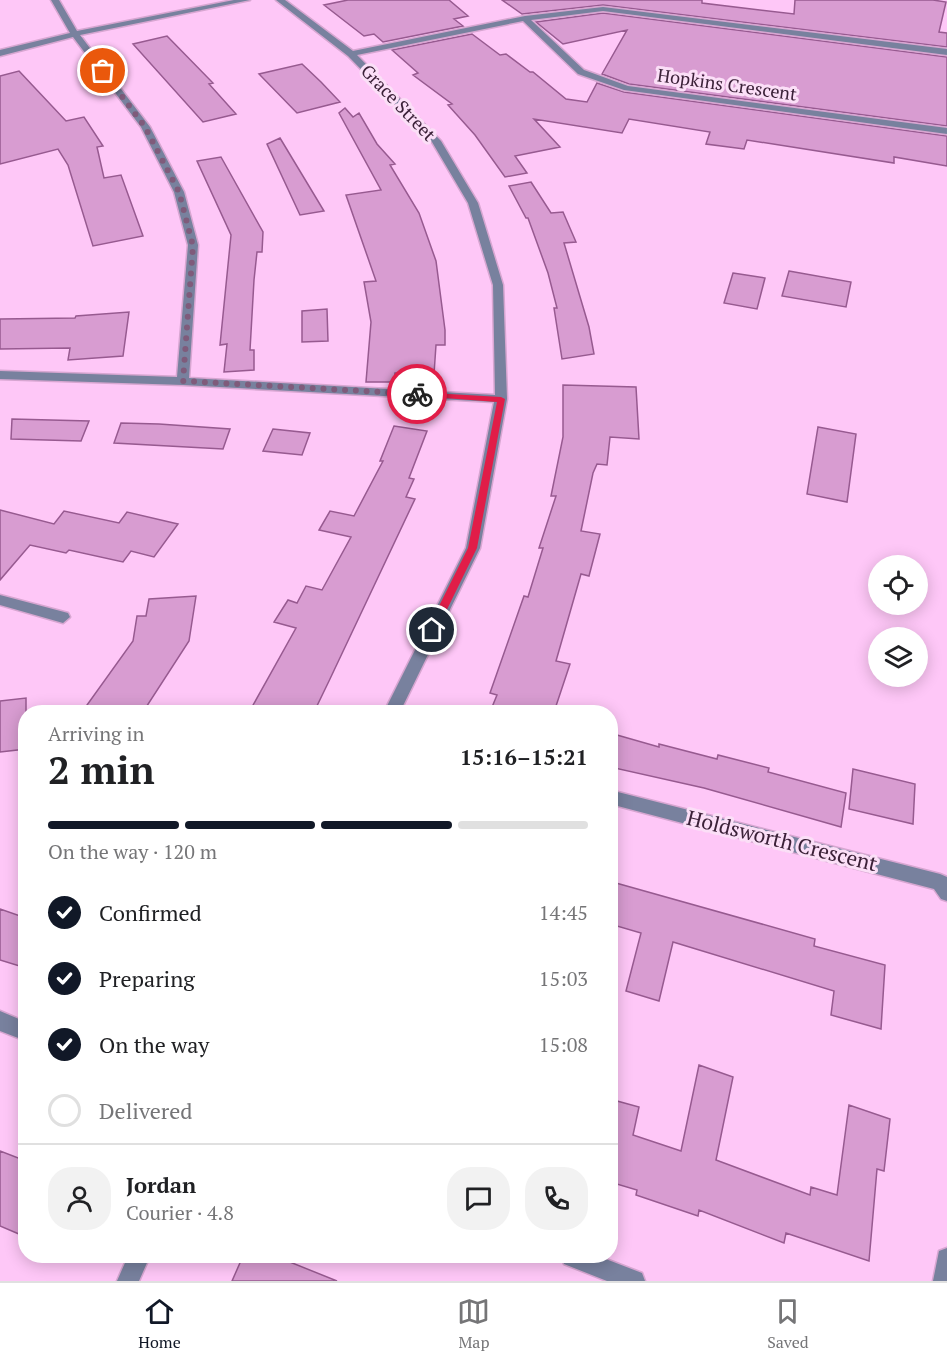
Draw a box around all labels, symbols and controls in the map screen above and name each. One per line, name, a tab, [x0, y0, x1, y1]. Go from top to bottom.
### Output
pin	[77, 45, 128, 96]
icon: bag	[86, 54, 119, 87]
street label: Grace Street	[356, 59, 442, 146]
street label: Hopkins Crescent	[656, 62, 799, 106]
courier	[387, 364, 447, 424]
icon: bike	[401, 378, 434, 411]
map controls	[868, 555, 928, 687]
button: locate	[868, 555, 928, 615]
pin	[406, 604, 457, 655]
icon: home	[415, 613, 448, 646]
button: layers	[868, 627, 928, 687]
text: Arriving in	[48, 720, 144, 747]
text: 15:16–15:21	[460, 742, 588, 771]
text: 2 min	[48, 743, 155, 795]
street label: Holdsworth Crescent	[684, 803, 881, 877]
text: On the way · 120 m	[48, 838, 217, 865]
icon: check	[48, 896, 81, 929]
text: Confirmed	[99, 898, 202, 927]
text: 14:45	[539, 899, 588, 926]
icon: check	[48, 962, 81, 995]
text: Preparing	[99, 964, 195, 993]
text: 15:03	[539, 965, 588, 992]
icon: check	[48, 1028, 81, 1061]
text: On the way	[99, 1030, 209, 1059]
text: 15:08	[539, 1031, 588, 1058]
text: Delivered	[99, 1096, 192, 1125]
button: person	[48, 1167, 111, 1230]
button: chat	[447, 1167, 510, 1230]
button: phone	[525, 1167, 588, 1230]
text: Jordan	[126, 1170, 196, 1199]
text: Courier · 4.8	[126, 1199, 234, 1226]
tab: Home	[138, 1295, 181, 1353]
tab: Map	[457, 1295, 490, 1353]
tab: Saved	[767, 1295, 809, 1353]

